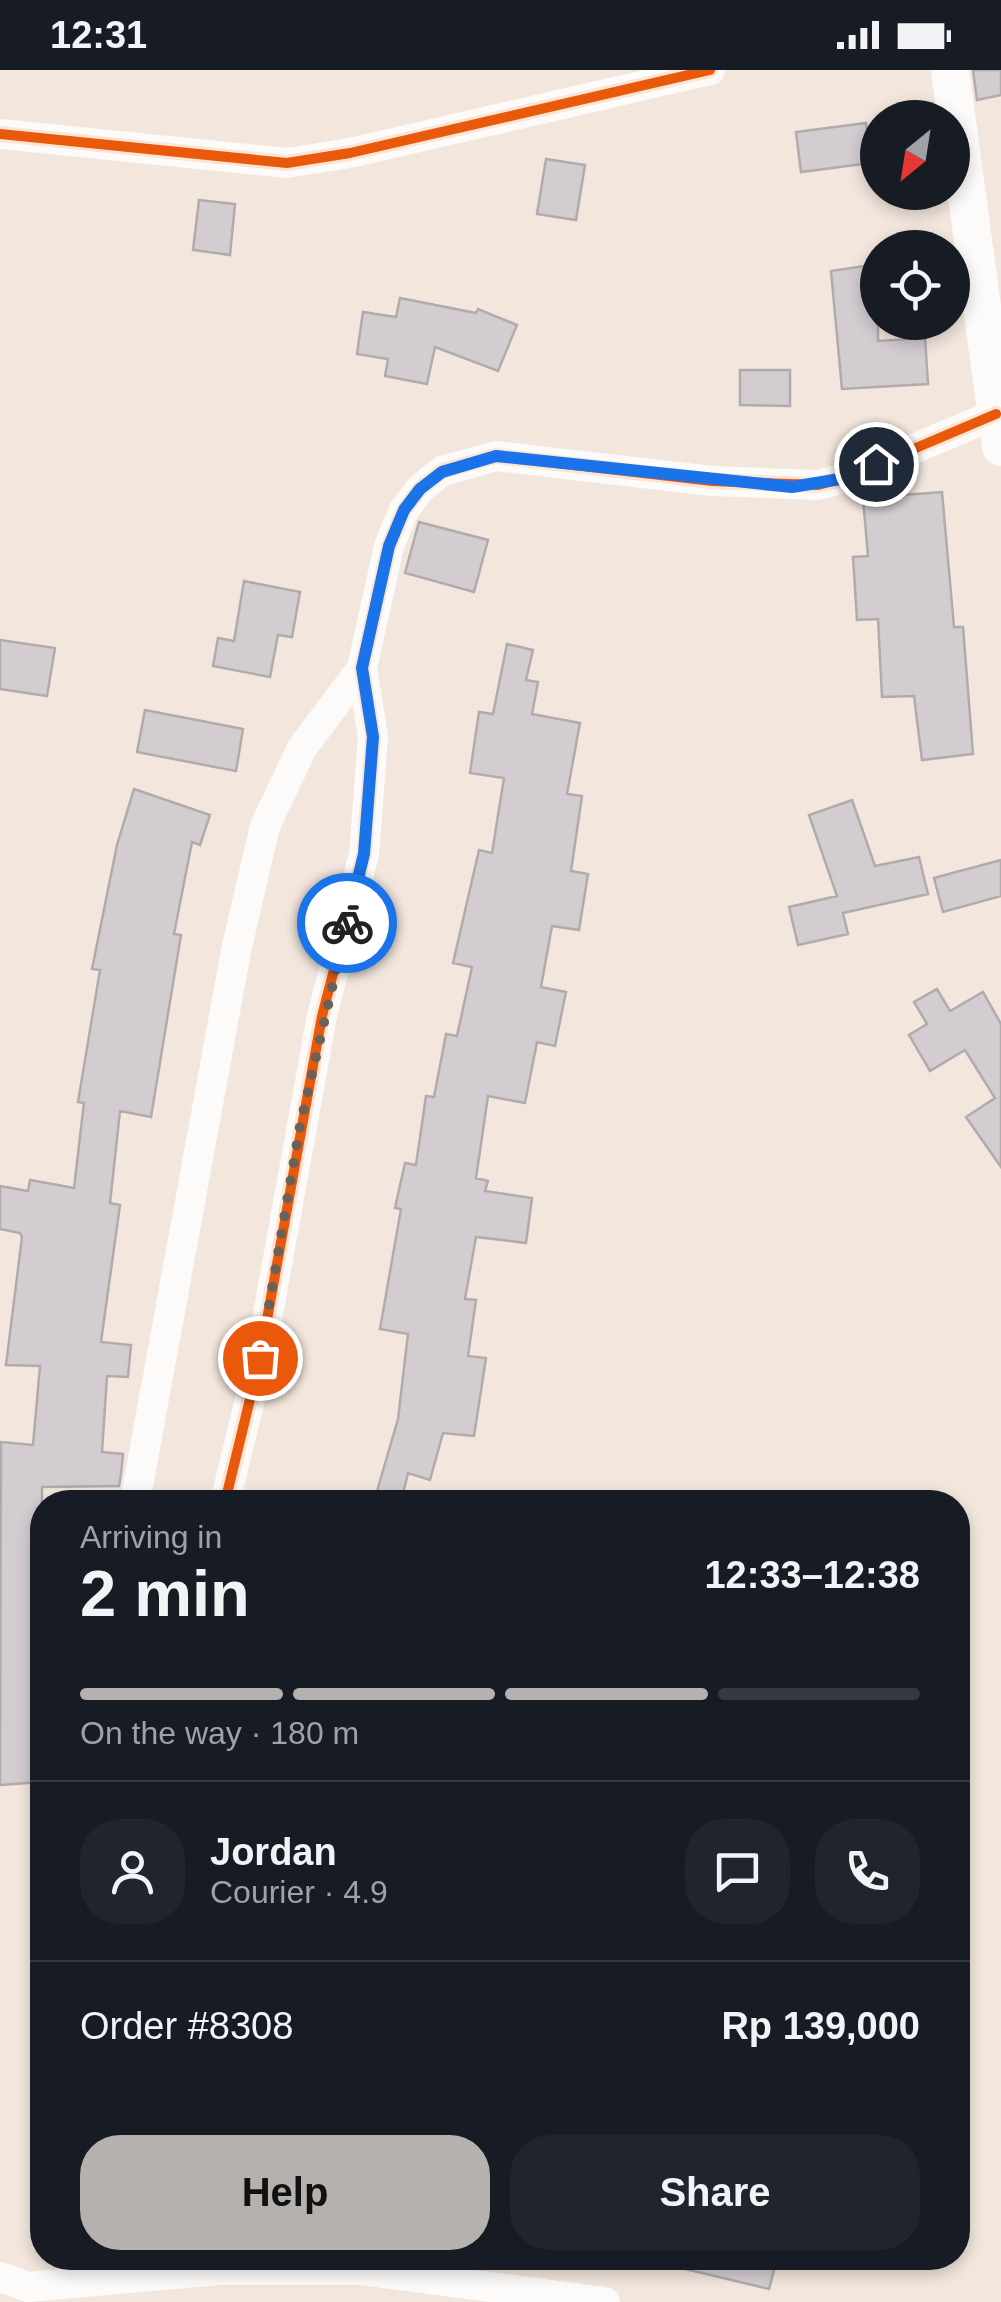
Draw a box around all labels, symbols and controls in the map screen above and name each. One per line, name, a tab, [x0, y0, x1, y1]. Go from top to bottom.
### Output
text: 12:31	[50, 14, 147, 56]
north arrow	[860, 100, 970, 210]
map controls	[860, 100, 970, 340]
button: locate	[860, 230, 970, 340]
pin	[834, 422, 919, 507]
icon: home	[849, 437, 904, 492]
courier	[297, 873, 397, 973]
icon: bike	[320, 896, 375, 951]
pin	[218, 1316, 303, 1401]
icon: bag	[233, 1331, 288, 1386]
text: Arriving in	[80, 1519, 222, 1555]
text: 12:33–12:38	[704, 1554, 920, 1596]
text: 2 min	[80, 1557, 250, 1630]
text: On the way · 180 m	[80, 1715, 359, 1751]
button: person	[80, 1819, 185, 1924]
button: chat	[685, 1819, 790, 1924]
button: phone	[815, 1819, 920, 1924]
text: Jordan	[210, 1831, 337, 1873]
text: Courier · 4.9	[210, 1874, 388, 1910]
text: Order #8308	[80, 2005, 293, 2047]
text: Rp 139,000	[721, 2005, 920, 2047]
button: Help	[80, 2135, 490, 2250]
button: Share	[510, 2135, 920, 2250]

